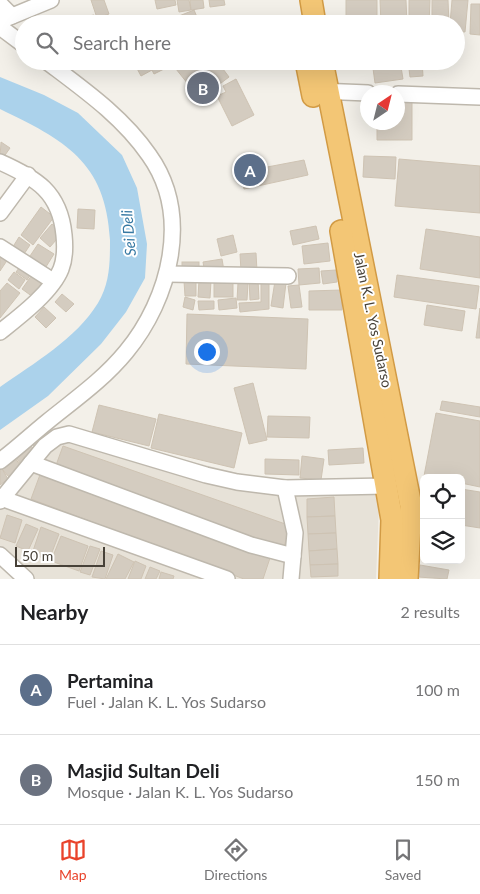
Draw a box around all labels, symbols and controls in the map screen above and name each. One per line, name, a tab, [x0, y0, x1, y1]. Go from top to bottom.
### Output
search box	[15, 15, 465, 70]
icon: search	[33, 29, 61, 57]
text: Search here	[73, 31, 171, 54]
pin: B	[187, 69, 219, 107]
north arrow	[360, 85, 405, 130]
pin: A	[234, 151, 266, 189]
water label: Sei Deli	[117, 209, 139, 257]
street label: Jalan K. L. Yos Sudarso	[351, 251, 396, 389]
your location	[194, 339, 220, 365]
map controls	[420, 474, 465, 564]
button: locate	[420, 474, 465, 519]
button: layers	[420, 519, 465, 564]
scale bar	[15, 544, 105, 567]
text: 50 m	[22, 547, 53, 564]
text: Nearby	[20, 599, 88, 624]
text: 2 results	[400, 602, 460, 621]
text: Pertamina	[67, 669, 153, 692]
text: A	[30, 680, 42, 699]
text: 100 m	[415, 680, 460, 699]
text: Fuel · Jalan K. L. Yos Sudarso	[67, 692, 266, 711]
text: Masjid Sultan Deli	[67, 759, 220, 782]
text: B	[31, 770, 41, 789]
text: 150 m	[415, 770, 460, 789]
text: Mosque · Jalan K. L. Yos Sudarso	[67, 782, 293, 801]
tab: Map	[59, 836, 87, 883]
tab: Directions	[204, 836, 267, 883]
tab: Saved	[385, 836, 421, 883]

